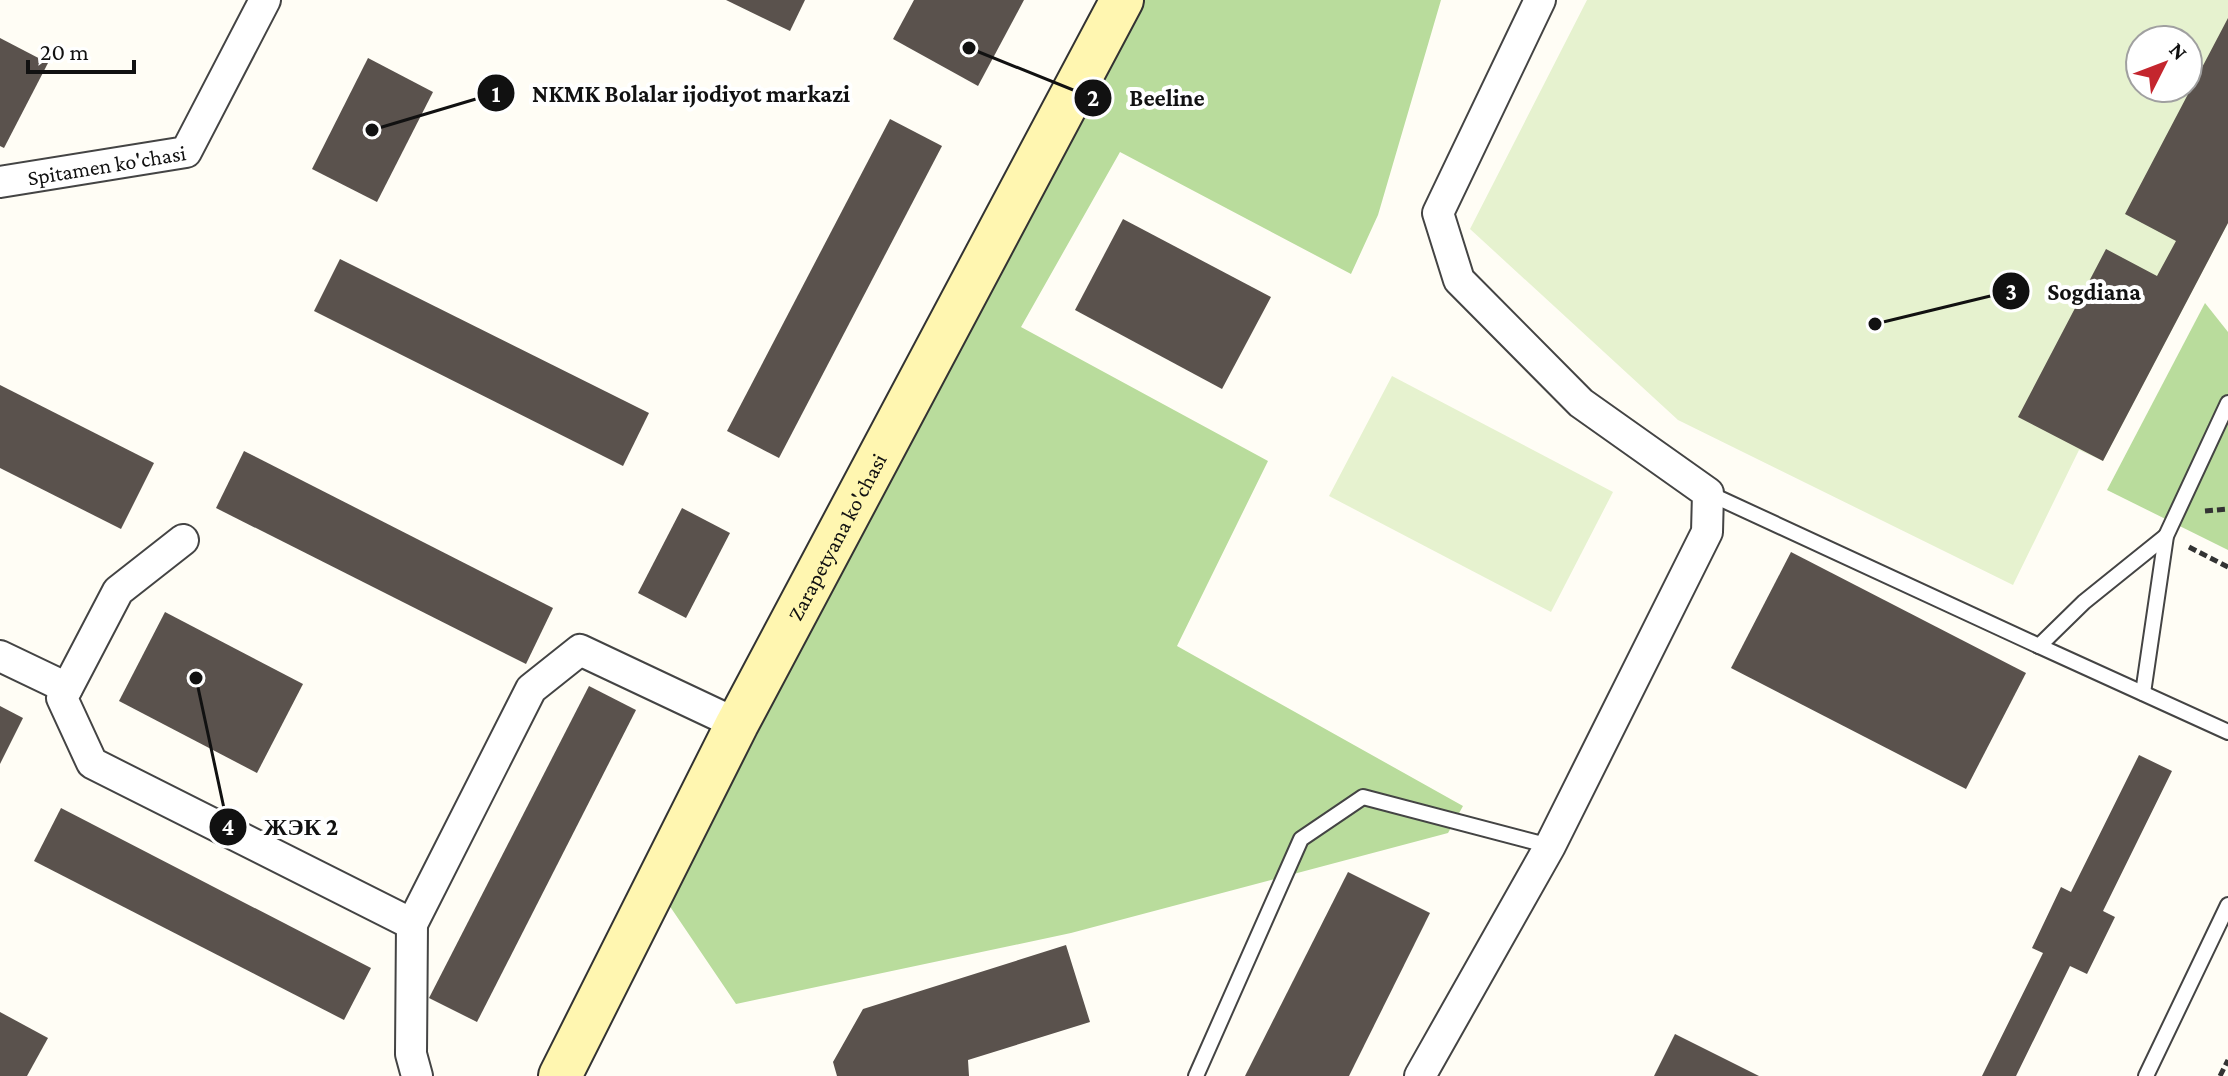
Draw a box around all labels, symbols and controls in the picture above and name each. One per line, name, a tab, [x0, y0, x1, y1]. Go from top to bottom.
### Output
scale bar	[28, 24, 134, 74]
north arrow	[2124, 24, 2204, 104]
text: N	[2164, 37, 2193, 65]
text: 20 m	[40, 38, 89, 65]
callout: NKMK Bolalar ijodiyot markazi	[476, 69, 866, 117]
callout: Beeline	[1073, 74, 1221, 122]
text: 1	[492, 80, 501, 107]
text: NKMK Bolalar ijodiyot markazi	[532, 80, 850, 108]
text: 2	[1087, 84, 1099, 111]
text: Beeline	[1129, 84, 1205, 111]
street label: Spitamen ko'chasi	[26, 140, 188, 190]
callout: Sogdiana	[1991, 267, 2157, 315]
text: 3	[2005, 278, 2017, 305]
text: Sogdiana	[2047, 278, 2141, 305]
street label: Zarapetyana ko'chasi	[782, 449, 892, 625]
callout: ЖЭК 2	[208, 803, 354, 851]
text: 4	[222, 813, 235, 840]
text: ЖЭК 2	[264, 813, 338, 840]

